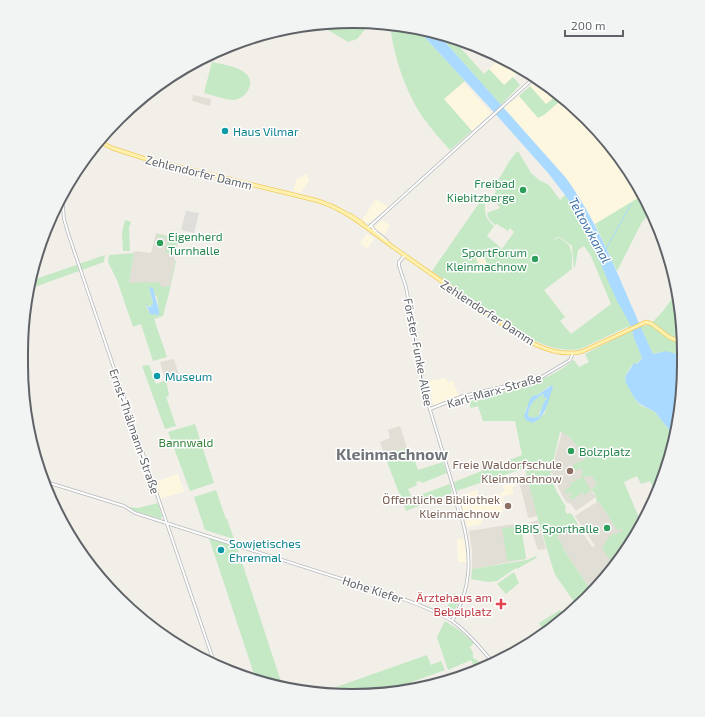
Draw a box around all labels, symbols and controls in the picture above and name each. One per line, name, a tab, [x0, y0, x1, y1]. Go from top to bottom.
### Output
scale bar	[565, 12, 623, 38]
text: 200 m	[571, 18, 605, 32]
place label: Haus Vilmar	[233, 124, 299, 138]
marker: Haus Vilmar	[220, 126, 230, 136]
street label: Zehlendorfer Damm	[144, 152, 254, 192]
place label: Freibad Kiebitzberge	[447, 176, 515, 204]
marker: Freibad Kiebitzberge	[518, 185, 528, 195]
water label: Teltowkanal	[565, 194, 615, 266]
place label: Eigenherd Turnhalle	[168, 229, 223, 257]
marker: Eigenherd Turnhalle	[155, 238, 165, 248]
place label: SportForum Kleinmachnow	[446, 245, 527, 273]
marker: SportForum Kleinmachnow	[530, 254, 540, 264]
street label: Zehlendorfer Damm	[438, 276, 538, 348]
street label: Förster-Funke-Allee	[402, 297, 436, 407]
street label: Ernst-Thälmann-Straße	[107, 367, 163, 495]
place label: Museum	[165, 369, 212, 383]
street label: Karl-Marx-Straße	[445, 370, 543, 410]
marker: Museum	[152, 371, 162, 381]
park label: Bannwald	[159, 435, 213, 449]
district label: Kleinmachnow	[336, 444, 448, 463]
place label: Bolzplatz	[579, 444, 631, 458]
marker: Bolzplatz	[566, 446, 576, 456]
place label: Freie Waldorfschule Kleinmachnow	[452, 457, 562, 485]
marker: Freie Waldorfschule Kleinmachnow	[565, 466, 575, 476]
place label: Öffentliche Bibliothek Kleinmachnow	[382, 492, 500, 520]
marker: Öffentliche Bibliothek Kleinmachnow	[503, 501, 513, 511]
place label: BBIS Sporthalle	[515, 521, 599, 535]
marker: BBIS Sporthalle	[602, 523, 612, 533]
place label: Sowjetisches Ehrenmal	[229, 536, 301, 564]
marker: Sowjetisches Ehrenmal	[216, 545, 226, 555]
street label: Hohe Kiefer	[341, 573, 405, 605]
place label: Ärztehaus am Bebelplatz	[416, 590, 492, 618]
marker: Ärztehaus am Bebelplatz	[495, 598, 507, 610]

